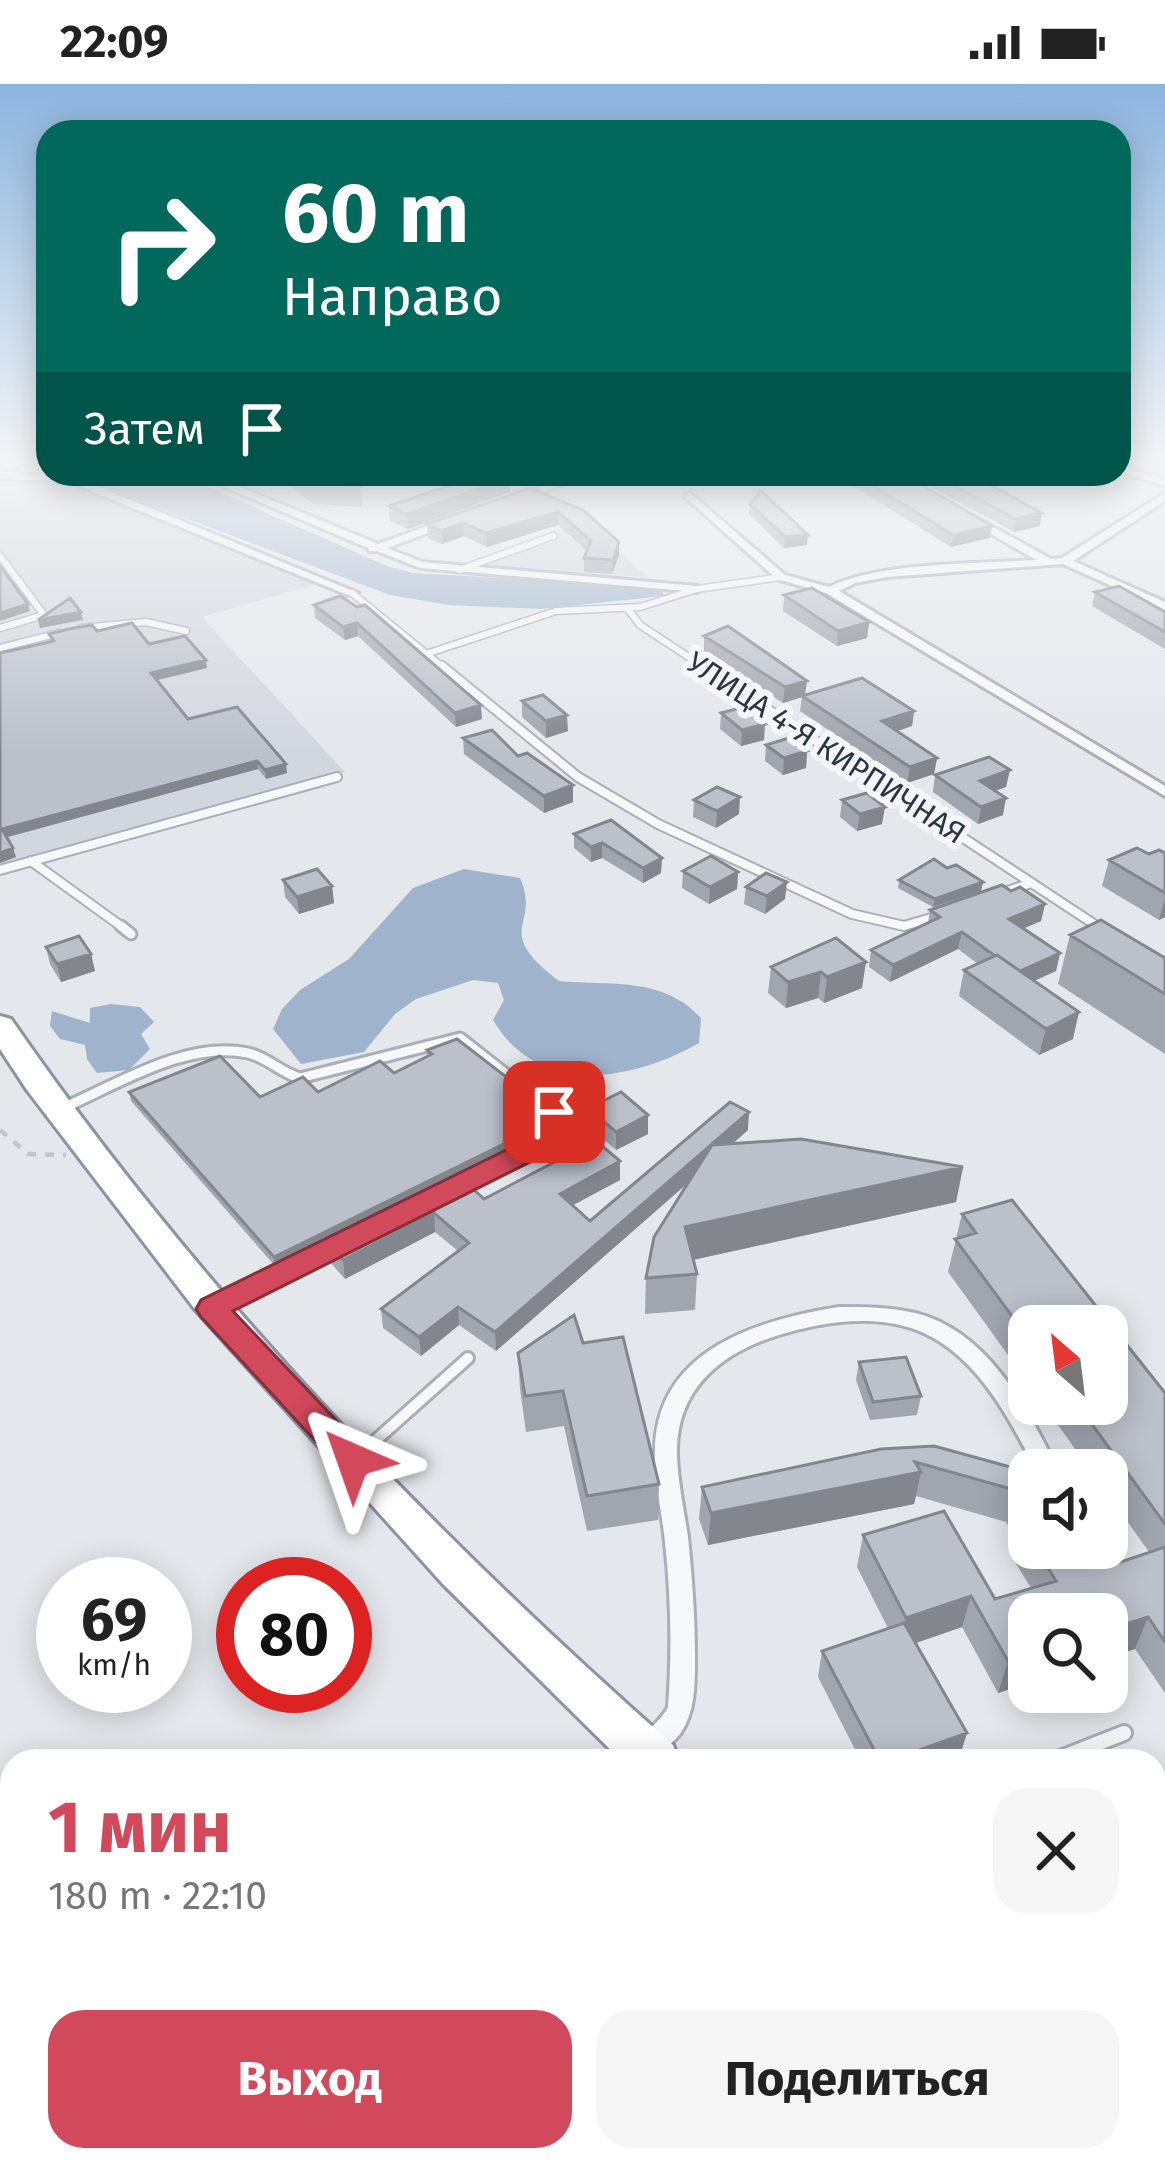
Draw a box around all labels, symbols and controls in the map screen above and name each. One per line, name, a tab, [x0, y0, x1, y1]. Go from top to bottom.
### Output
text: 22:09	[60, 15, 168, 69]
text: 60 m	[282, 163, 469, 264]
icon: right	[84, 168, 240, 324]
text: Направо	[282, 265, 503, 329]
icon: arrive	[229, 396, 295, 462]
text: Затем	[84, 402, 205, 456]
street label: УЛИЦА 4-Я КИРПИЧНАЯ	[680, 644, 972, 852]
pin	[503, 1061, 605, 1163]
icon: arrive	[521, 1079, 587, 1145]
north arrow	[1008, 1305, 1128, 1425]
map controls	[1008, 1305, 1128, 1713]
position arrow	[290, 1397, 416, 1523]
button: sound	[1008, 1449, 1128, 1569]
speed limit sign: 80	[216, 1557, 372, 1713]
text: 69	[81, 1584, 147, 1656]
button: search	[1008, 1593, 1128, 1713]
text: km/h	[77, 1647, 151, 1683]
text: 1 мин	[48, 1785, 232, 1871]
button: close	[993, 1788, 1119, 1914]
text: 180 m · 22:10	[48, 1873, 267, 1919]
button: Выход	[48, 2010, 572, 2148]
button: Поделиться	[596, 2010, 1119, 2148]

